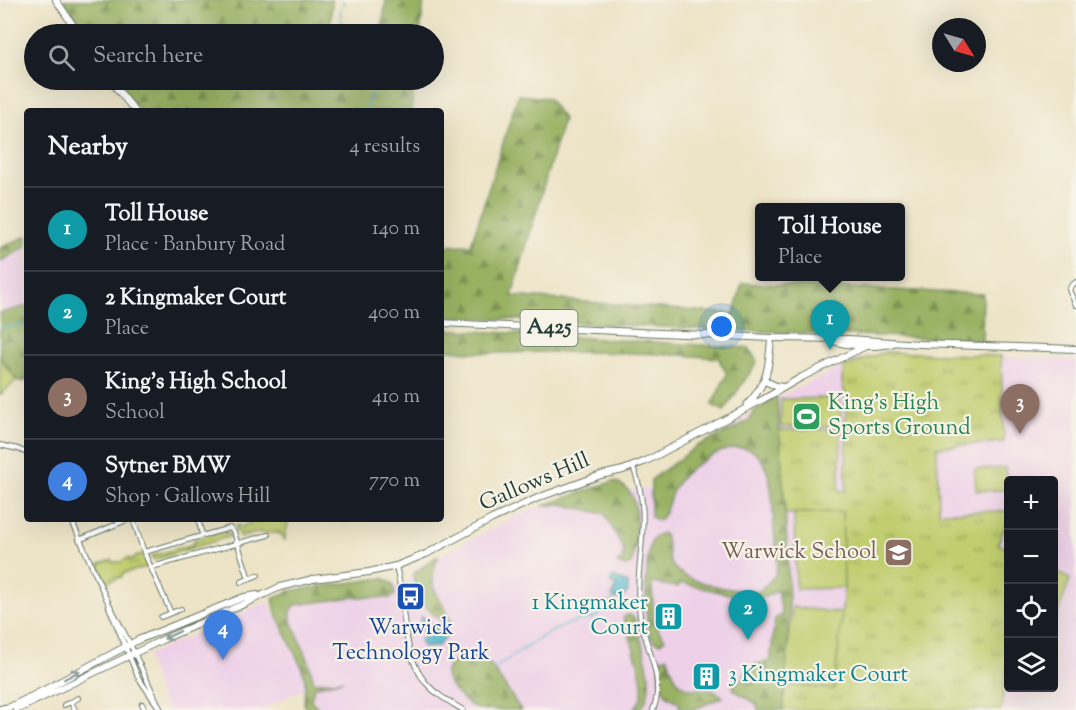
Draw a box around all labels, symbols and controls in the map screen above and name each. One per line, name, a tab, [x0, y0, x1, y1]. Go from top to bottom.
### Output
north arrow	[932, 18, 986, 72]
search box	[24, 24, 444, 90]
icon: search	[45, 41, 78, 74]
text: Search here	[93, 41, 203, 73]
text: Nearby	[48, 129, 128, 166]
text: 4 results	[349, 133, 420, 162]
text: Toll House	[105, 199, 208, 231]
popup	[755, 203, 905, 281]
text: Toll House	[778, 212, 882, 244]
text: 1	[64, 215, 71, 244]
text: 140 m	[372, 215, 420, 244]
text: Place · Banbury Road	[105, 231, 285, 260]
text: Place	[778, 244, 822, 273]
text: 2 Kingmaker Court	[105, 283, 286, 315]
text: 2	[63, 299, 72, 328]
text: 400 m	[368, 299, 420, 328]
pin: 1	[810, 300, 850, 350]
road number: A425	[520, 310, 578, 346]
your location	[707, 312, 736, 341]
text: Place	[105, 315, 149, 344]
text: King's High School	[105, 367, 287, 399]
text: 3	[63, 383, 72, 412]
text: 410 m	[372, 383, 420, 412]
pin: 3	[1000, 384, 1040, 434]
place label: King's High Sports Ground	[828, 388, 971, 445]
text: School	[105, 399, 165, 428]
sports icon: King's High Sports Ground	[791, 401, 823, 433]
street label: Gallows Hill	[475, 445, 595, 521]
text: Sytner BMW	[105, 451, 231, 483]
text: 4	[62, 467, 73, 496]
text: 770 m	[369, 467, 420, 496]
map controls	[1004, 476, 1058, 692]
button: +	[1004, 476, 1058, 530]
text: Shop · Gallows Hill	[105, 483, 271, 512]
button: −	[1004, 530, 1058, 584]
place label: Warwick School	[721, 537, 877, 569]
school or university icon: Warwick School	[882, 537, 914, 569]
bus stop icon: Warwick Technology Park	[395, 581, 427, 613]
button: locate	[1004, 584, 1058, 638]
place label: 1 Kingmaker Court	[532, 588, 648, 645]
pin: 2	[728, 590, 768, 640]
building icon: 1 Kingmaker Court	[653, 601, 685, 633]
pin: 4	[204, 610, 242, 660]
place label: Warwick Technology Park	[332, 613, 490, 670]
one-way arrow	[163, 630, 181, 641]
button: layers	[1004, 638, 1058, 692]
building icon: 3 Kingmaker Court	[691, 660, 723, 692]
place label: 3 Kingmaker Court	[728, 660, 908, 692]
one-way arrow	[62, 669, 80, 680]

